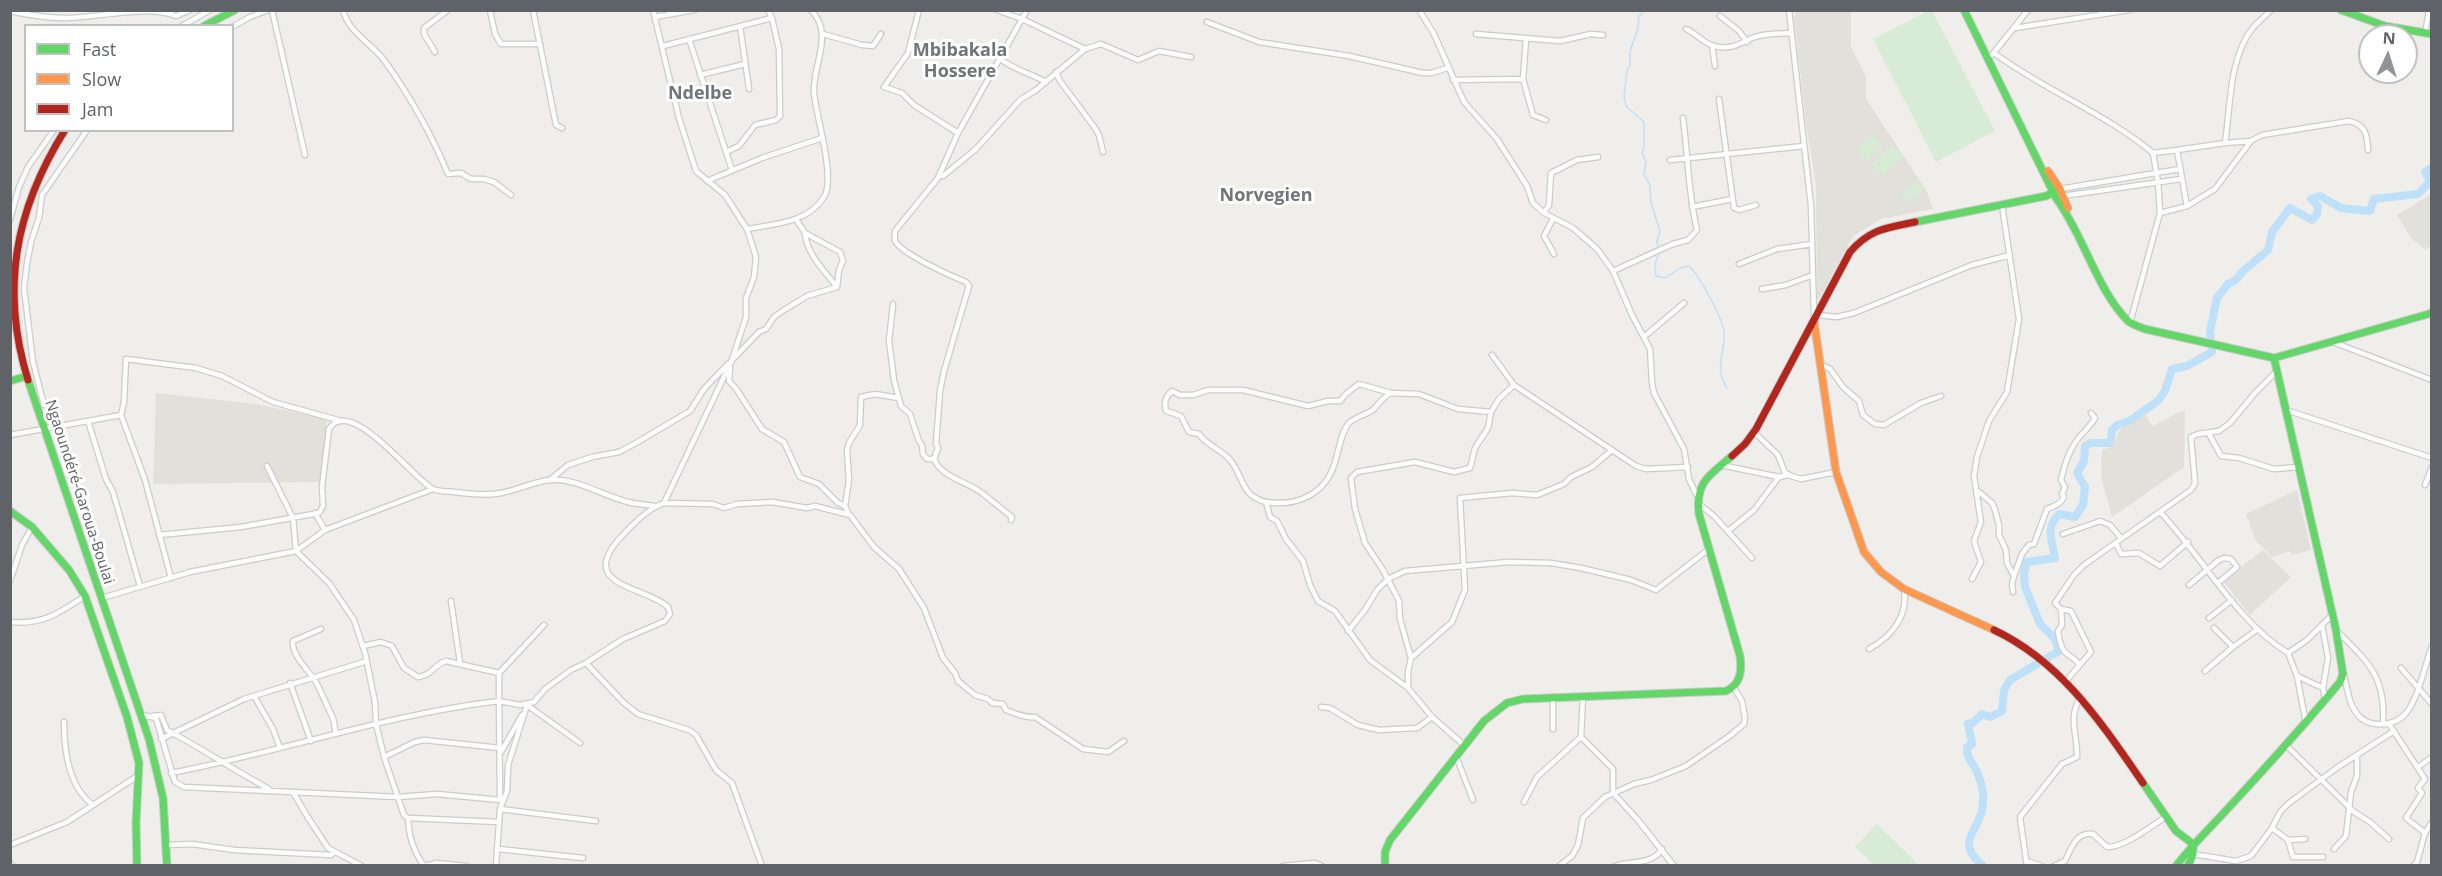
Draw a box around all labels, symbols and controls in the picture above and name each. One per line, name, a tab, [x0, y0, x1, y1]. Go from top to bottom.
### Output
legend	[24, 24, 234, 132]
north arrow	[2358, 24, 2418, 84]
text: N	[2382, 27, 2396, 49]
text: Fast	[82, 37, 116, 61]
district label: Mbibakala Hossere	[913, 40, 1007, 82]
text: Slow	[82, 67, 121, 91]
district label: Ndelbe	[668, 83, 732, 105]
text: Jam	[82, 97, 114, 121]
district label: Norvegien	[1220, 185, 1312, 207]
street label: Ngaoundéré-Garoua-Boulai	[41, 398, 117, 586]

